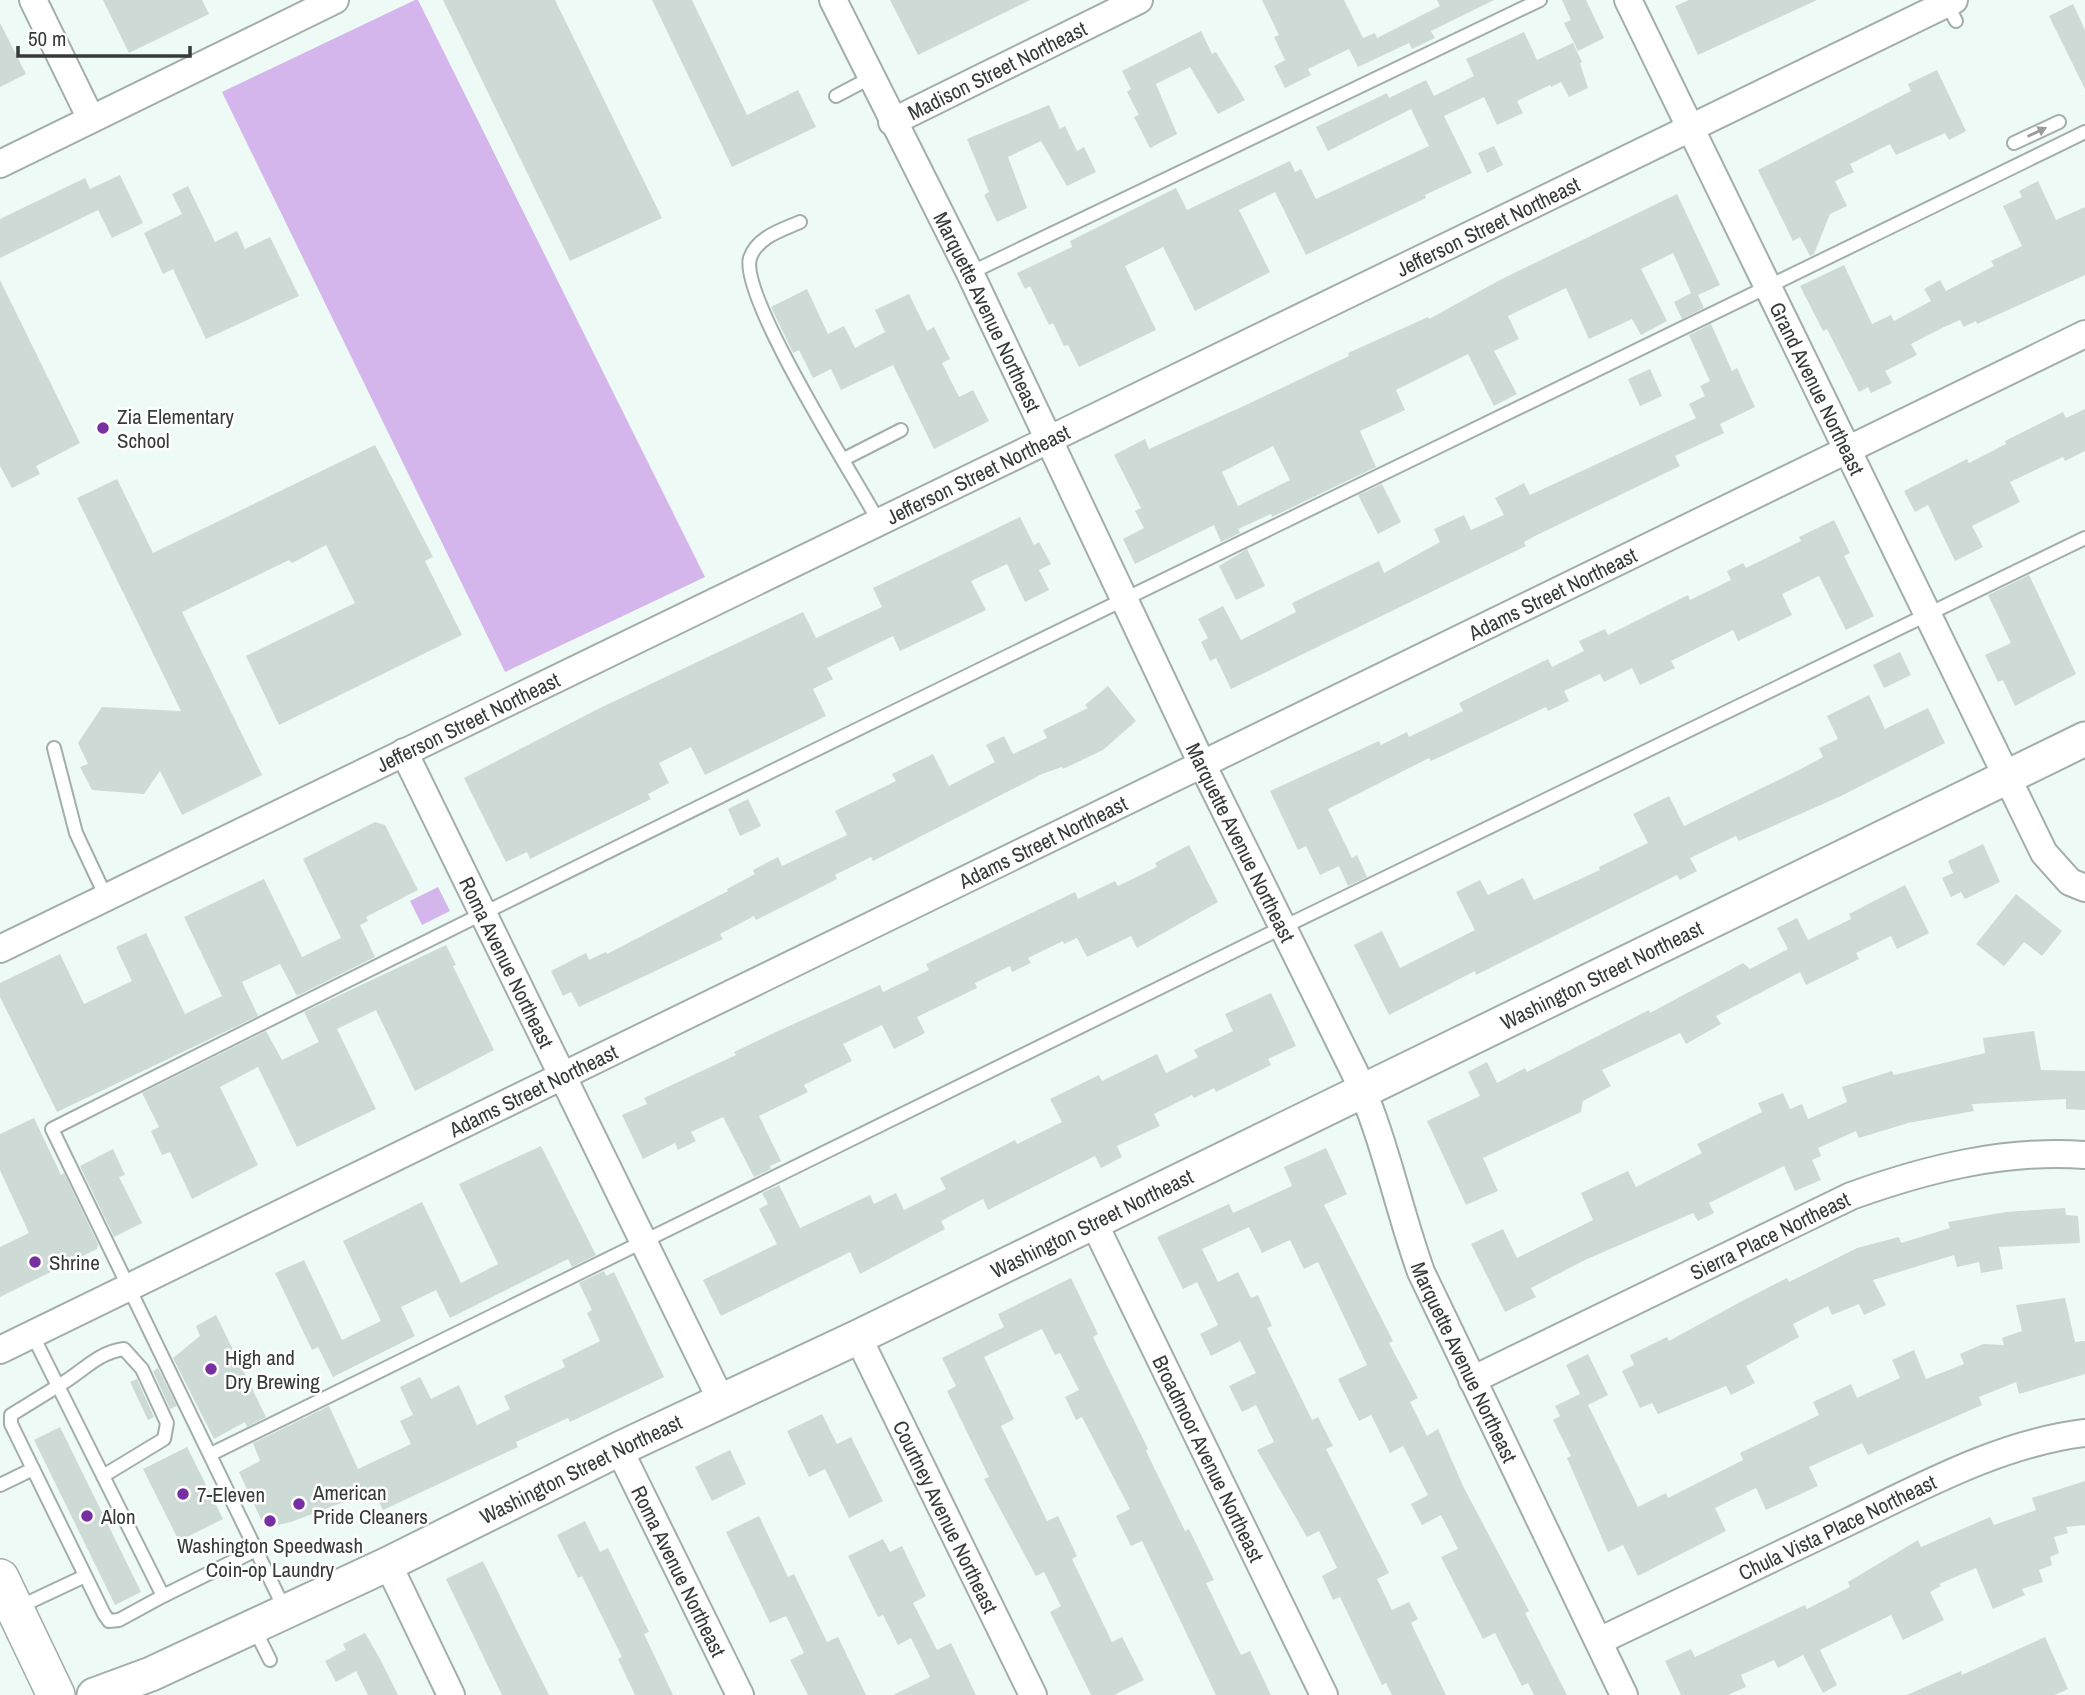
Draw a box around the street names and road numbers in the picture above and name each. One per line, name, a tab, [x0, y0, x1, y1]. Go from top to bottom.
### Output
street label: Madison Street Northeast	[902, 14, 1092, 127]
street label: Jefferson Street Northeast	[1391, 169, 1585, 283]
street label: Marquette Avenue Northeast	[927, 207, 1048, 417]
street label: Grand Avenue Northeast	[1763, 297, 1872, 480]
street label: Jefferson Street Northeast	[881, 417, 1075, 531]
street label: Adams Street Northeast	[1463, 540, 1642, 647]
street label: Jefferson Street Northeast	[371, 665, 565, 779]
street label: Marquette Avenue Northeast	[1179, 738, 1303, 947]
street label: Adams Street Northeast	[953, 788, 1132, 896]
street label: Roma Avenue Northeast	[453, 872, 561, 1053]
street label: Washington Street Northeast	[1495, 913, 1708, 1036]
street label: Adams Street Northeast	[443, 1037, 622, 1144]
street label: Washington Street Northeast	[986, 1161, 1198, 1285]
street label: Sierra Place Northeast	[1685, 1184, 1855, 1287]
street label: Marquette Avenue Northeast	[1404, 1258, 1525, 1467]
street label: Broadmoor Avenue Northeast	[1146, 1350, 1271, 1567]
street label: Washington Street Northeast	[475, 1407, 687, 1531]
street label: Courtney Avenue Northeast	[886, 1415, 1005, 1618]
street label: Chula Vista Place Northeast	[1733, 1467, 1941, 1587]
street label: Roma Avenue Northeast	[625, 1481, 733, 1662]

